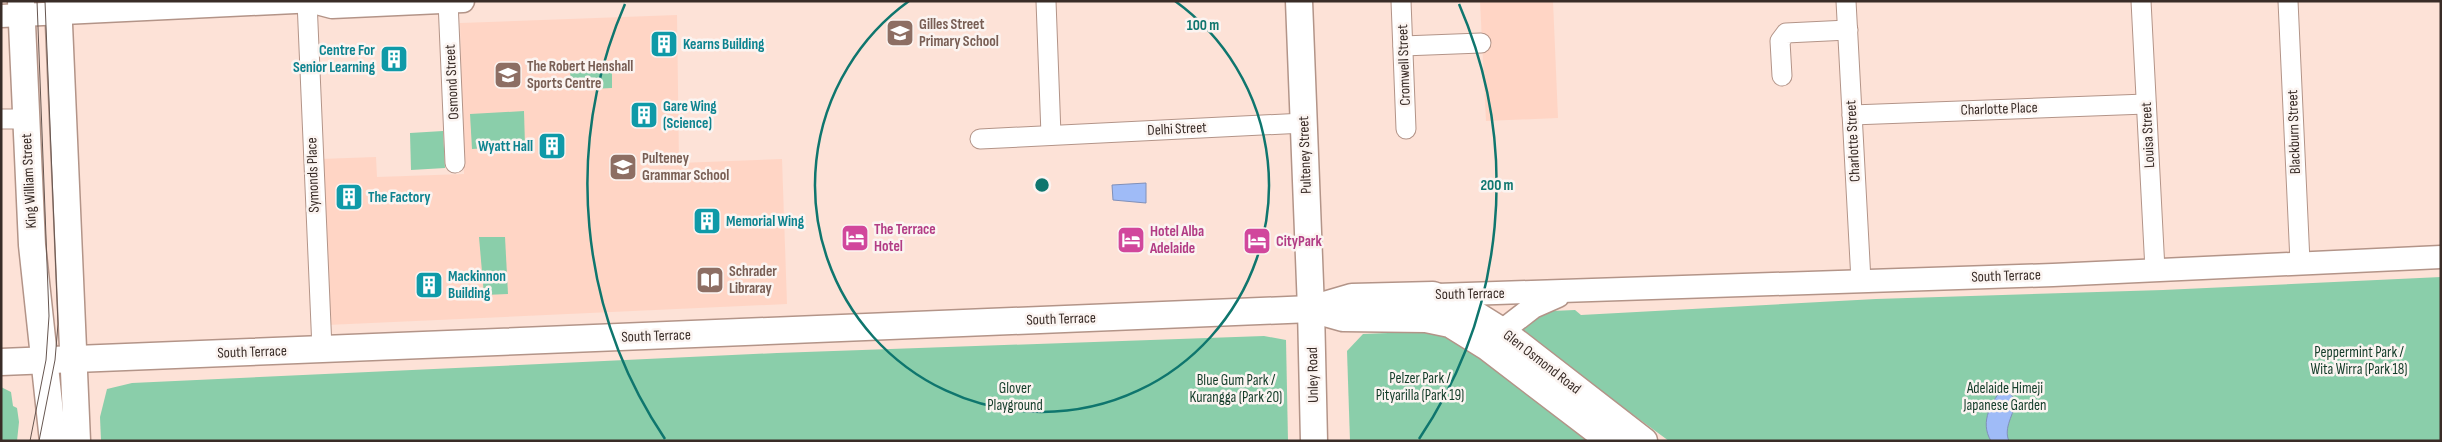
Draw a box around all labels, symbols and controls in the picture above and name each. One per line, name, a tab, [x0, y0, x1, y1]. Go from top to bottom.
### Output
place label: Gilles Street Primary School	[919, 15, 999, 51]
text: 100 m	[1187, 16, 1219, 35]
school or university icon: Gilles Street Primary School	[885, 18, 915, 48]
street label: Cromwell Street	[1393, 24, 1415, 106]
building icon: Kearns Building	[649, 29, 679, 59]
place label: Kearns Building	[683, 35, 765, 54]
place label: Centre For Senior Learning	[293, 41, 376, 77]
street label: Osmond Street	[441, 43, 463, 120]
building icon: Centre For Senior Learning	[379, 44, 409, 74]
place label: The Robert Henshall Sports Centre	[527, 57, 633, 93]
school or university icon: The Robert Henshall Sports Centre	[493, 60, 523, 90]
street label: Blackburn Street	[2283, 89, 2305, 174]
place label: Gare Wing (Science)	[663, 97, 717, 133]
street label: Charlotte Place	[1960, 98, 2038, 120]
street label: Charlotte Street	[1841, 99, 1865, 182]
building icon: Gare Wing (Science)	[629, 100, 659, 130]
street label: Louisa Street	[2137, 101, 2159, 168]
street label: Pulteney Street	[1294, 115, 1316, 194]
street label: Delhi Street	[1147, 118, 1208, 140]
building icon: Wyatt Hall	[537, 131, 567, 161]
street label: King William Street	[17, 133, 41, 229]
street label: Symonds Place	[302, 137, 324, 213]
place label: Wyatt Hall	[478, 137, 533, 156]
place label: Pulteney Grammar School	[642, 149, 729, 185]
school or university icon: Pulteney Grammar School	[608, 152, 638, 182]
centre of rings	[1033, 176, 1051, 194]
text: 200 m	[1480, 176, 1514, 195]
building icon: The Factory	[334, 182, 364, 212]
place label: The Factory	[368, 188, 431, 207]
building icon: Memorial Wing	[692, 206, 722, 236]
place label: Memorial Wing	[726, 212, 805, 231]
place label: The Terrace Hotel	[874, 220, 936, 256]
place label: Hotel Alba Adelaide	[1149, 222, 1204, 258]
hotel icon: The Terrace Hotel	[840, 223, 870, 253]
hotel icon: Hotel Alba Adelaide	[1116, 225, 1146, 255]
hotel icon: CityPark	[1242, 226, 1272, 256]
place label: CityPark	[1276, 232, 1322, 251]
place label: Schrader Libraray	[729, 262, 777, 298]
library icon: Schrader Libraray	[695, 265, 725, 295]
street label: South Terrace	[1971, 265, 2041, 287]
place label: Mackinnon Building	[448, 267, 506, 303]
building icon: Mackinnon Building	[414, 270, 444, 300]
street label: South Terrace	[1435, 284, 1505, 304]
street label: South Terrace	[1026, 308, 1096, 330]
street label: South Terrace	[621, 325, 691, 347]
street label: Glen Osmond Road	[1499, 326, 1585, 398]
street label: South Terrace	[217, 341, 287, 363]
park label: Peppermint Park / Wita Wirra (Park 18)	[2311, 343, 2407, 379]
street label: Unley Road	[1303, 347, 1323, 403]
park label: Pelzer Park / Pityarilla (Park 19)	[1376, 369, 1464, 405]
park label: Blue Gum Park / Kurangga (Park 20)	[1190, 371, 1282, 407]
park label: Glover Playground	[987, 379, 1043, 415]
park label: Adelaide Himeji Japanese Garden	[1962, 379, 2047, 415]

